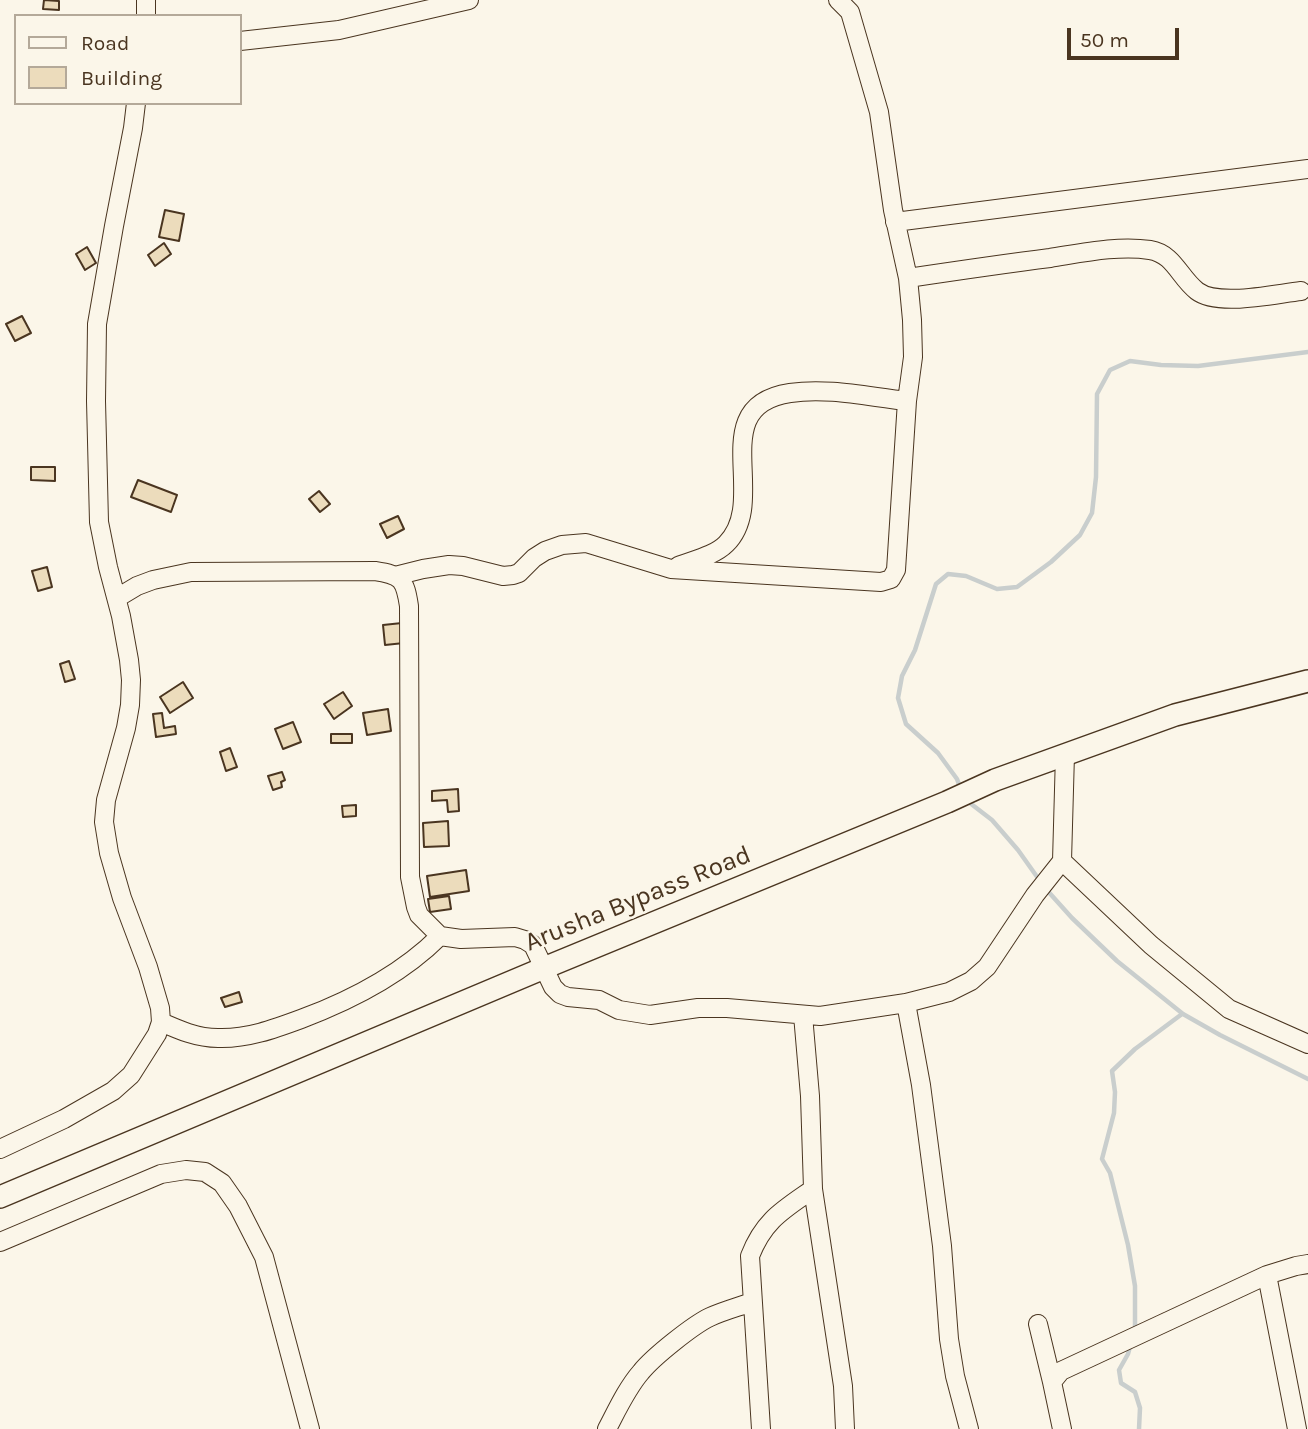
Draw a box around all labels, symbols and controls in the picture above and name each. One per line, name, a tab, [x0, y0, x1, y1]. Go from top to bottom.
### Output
legend	[14, 14, 242, 105]
scale bar	[1070, 14, 1182, 58]
text: 50 m	[1080, 28, 1129, 52]
text: Road	[81, 31, 129, 55]
text: Building	[81, 66, 162, 90]
street label: Arusha Bypass Road	[520, 839, 756, 959]

